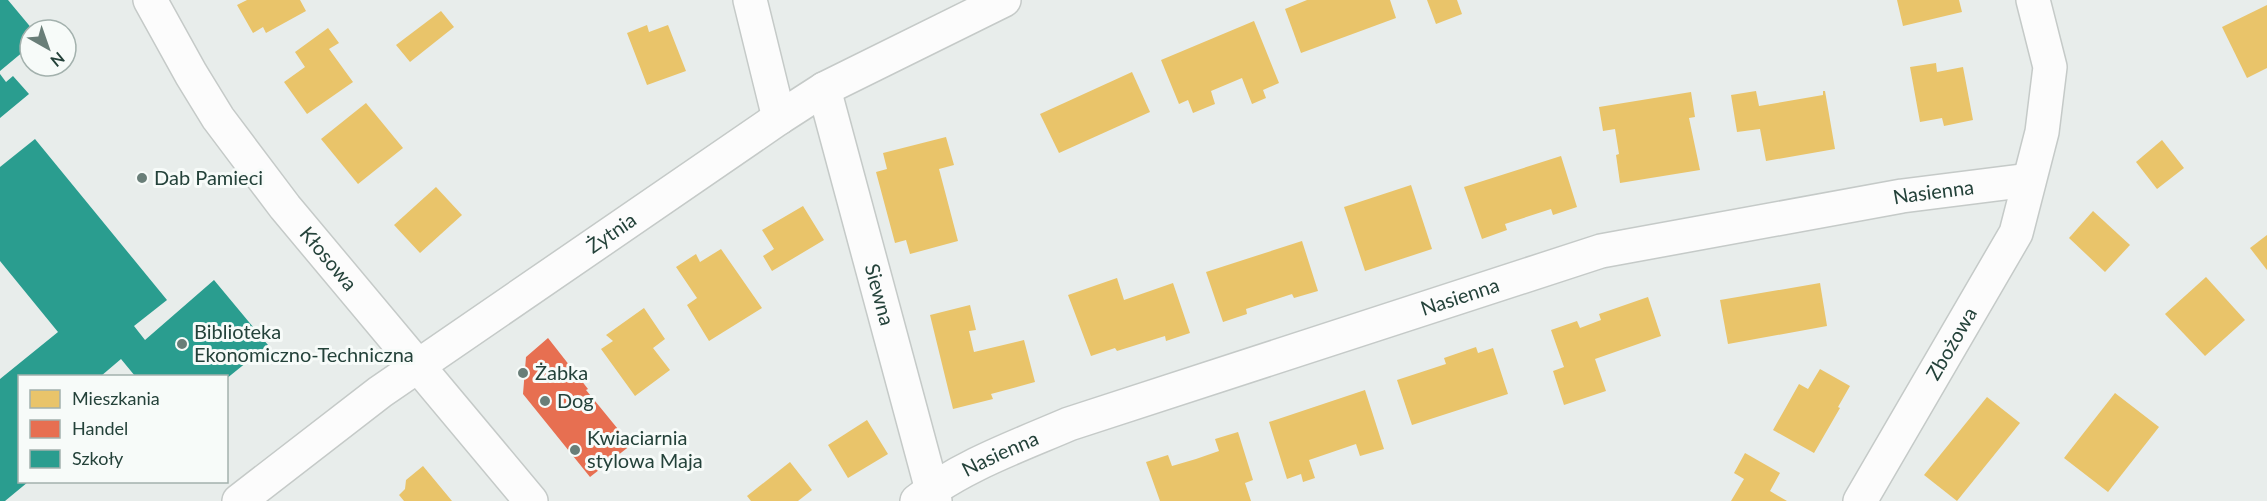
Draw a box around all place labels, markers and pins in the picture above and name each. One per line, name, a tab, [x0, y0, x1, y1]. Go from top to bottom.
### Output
place label: Dab Pamieci	[154, 165, 263, 189]
marker: Dab Pamieci	[135, 171, 149, 185]
place label: Biblioteka Ekonomiczno-Techniczna	[194, 319, 414, 366]
marker: Biblioteka Ekonomiczno-Techniczna	[175, 337, 189, 351]
place label: Żabka	[535, 360, 588, 384]
marker: Żabka	[516, 366, 530, 380]
place label: Dog	[557, 388, 594, 412]
marker: Dog	[538, 394, 552, 408]
place label: Kwiaciarnia stylowa Maja	[587, 425, 703, 472]
marker: Kwiaciarnia stylowa Maja	[568, 443, 582, 457]

